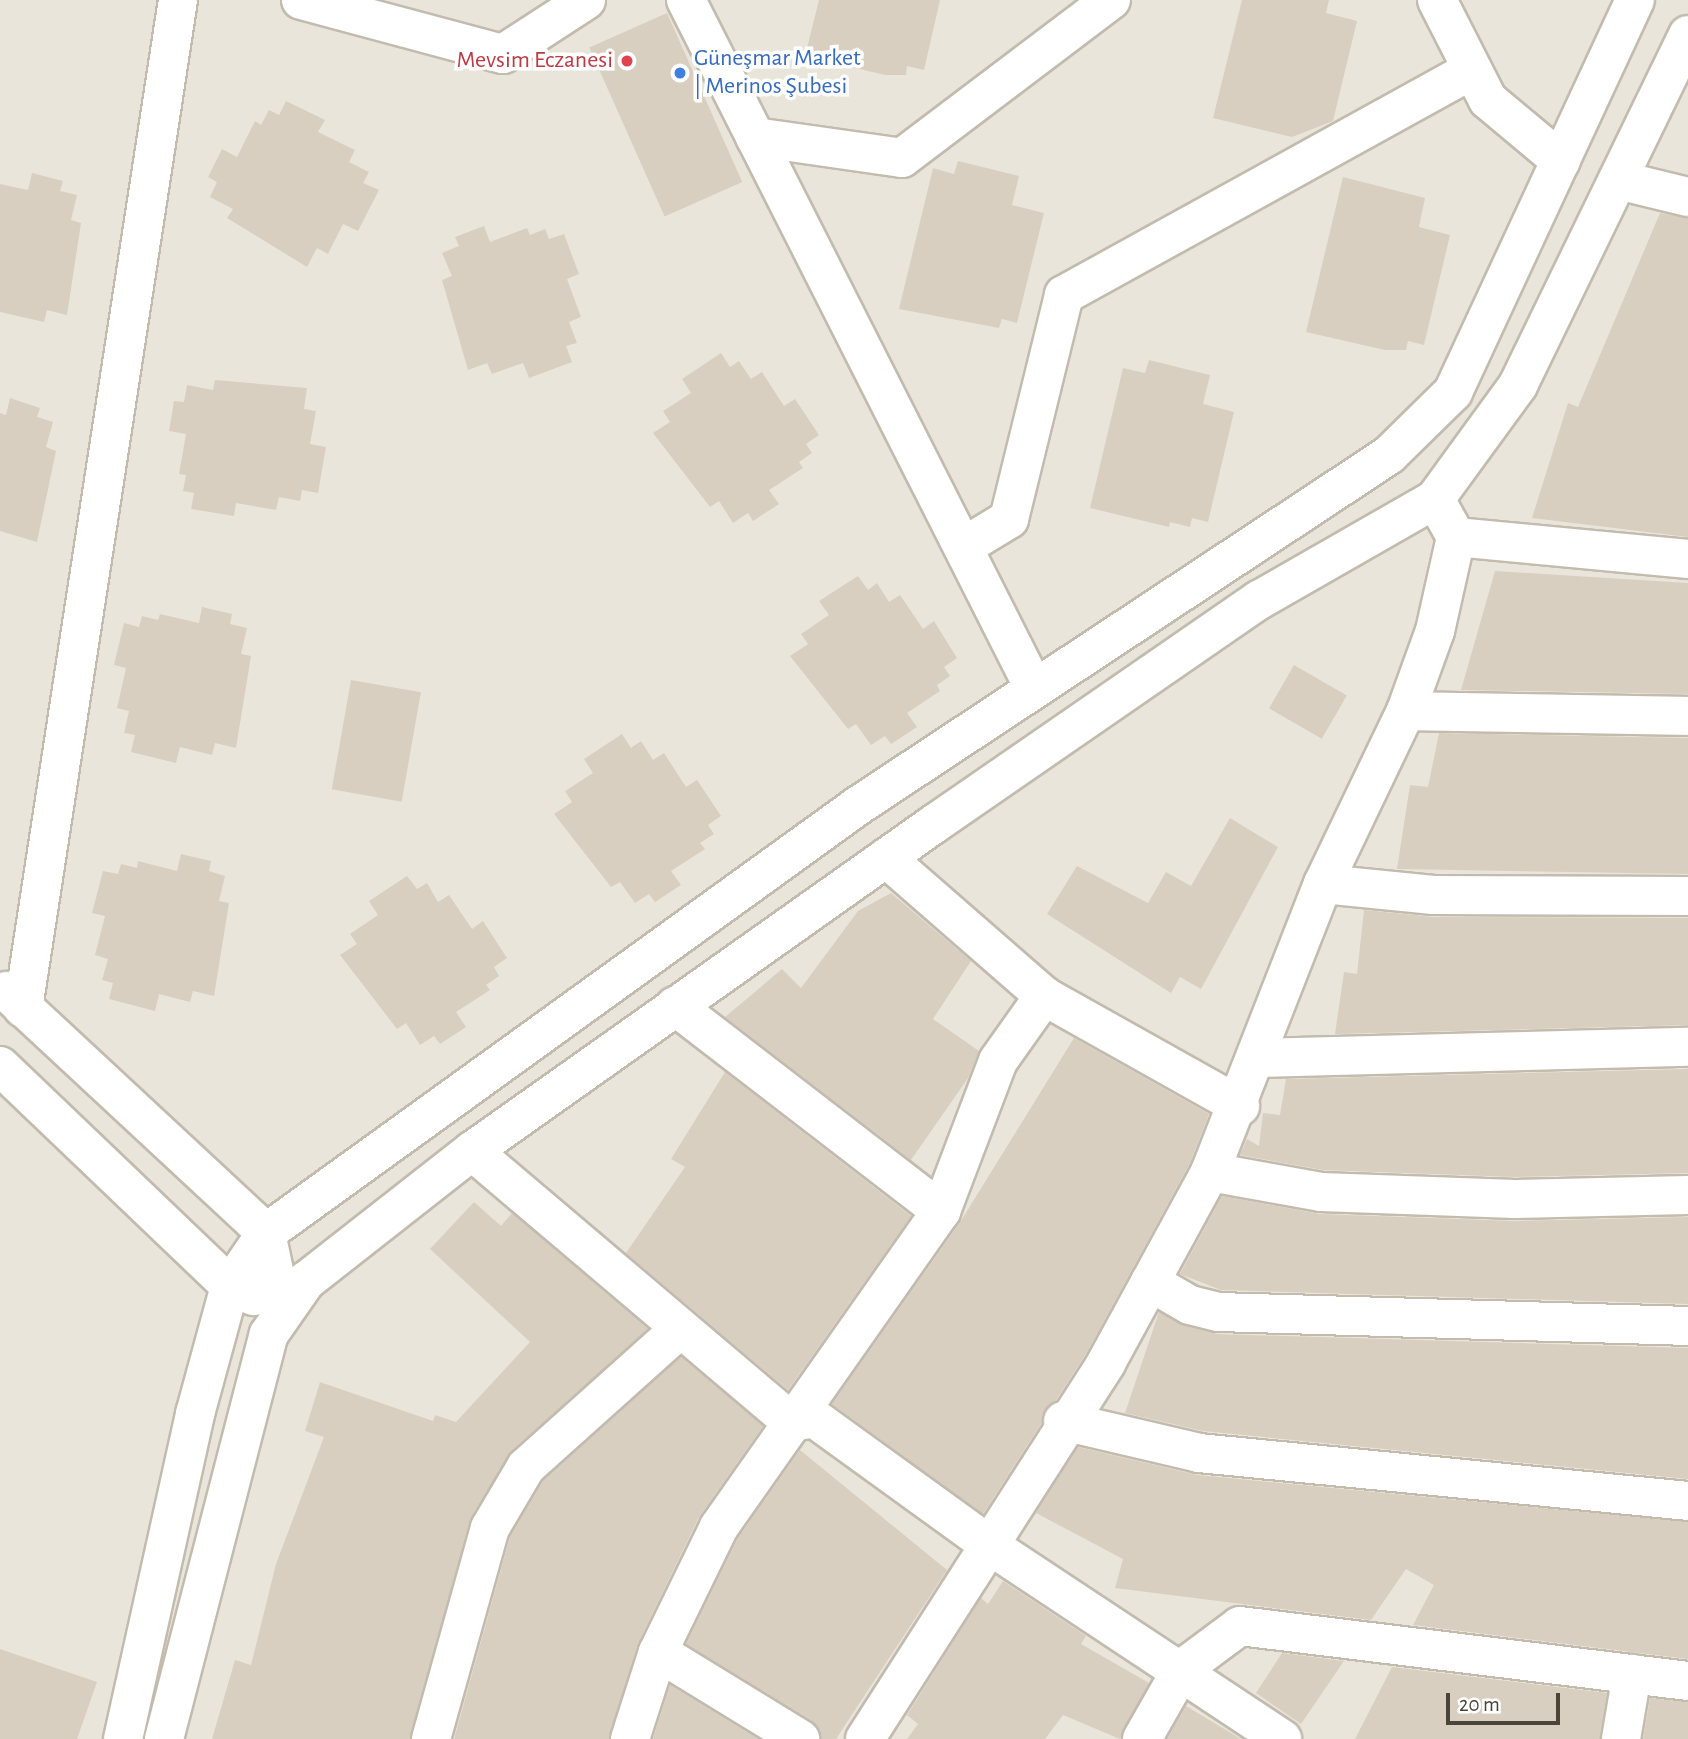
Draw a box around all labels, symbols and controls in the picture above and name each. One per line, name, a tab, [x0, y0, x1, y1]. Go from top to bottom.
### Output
place label: Güneşmar Market | Merinos Şubesi	[694, 45, 861, 101]
place label: Mevsim Eczanesi	[456, 47, 613, 75]
marker: Mevsim Eczanesi	[619, 53, 635, 69]
marker: Güneşmar Market | Merinos Şubesi	[672, 65, 688, 81]
scale bar	[1450, 1680, 1564, 1724]
text: 20 m	[1459, 1694, 1500, 1715]

